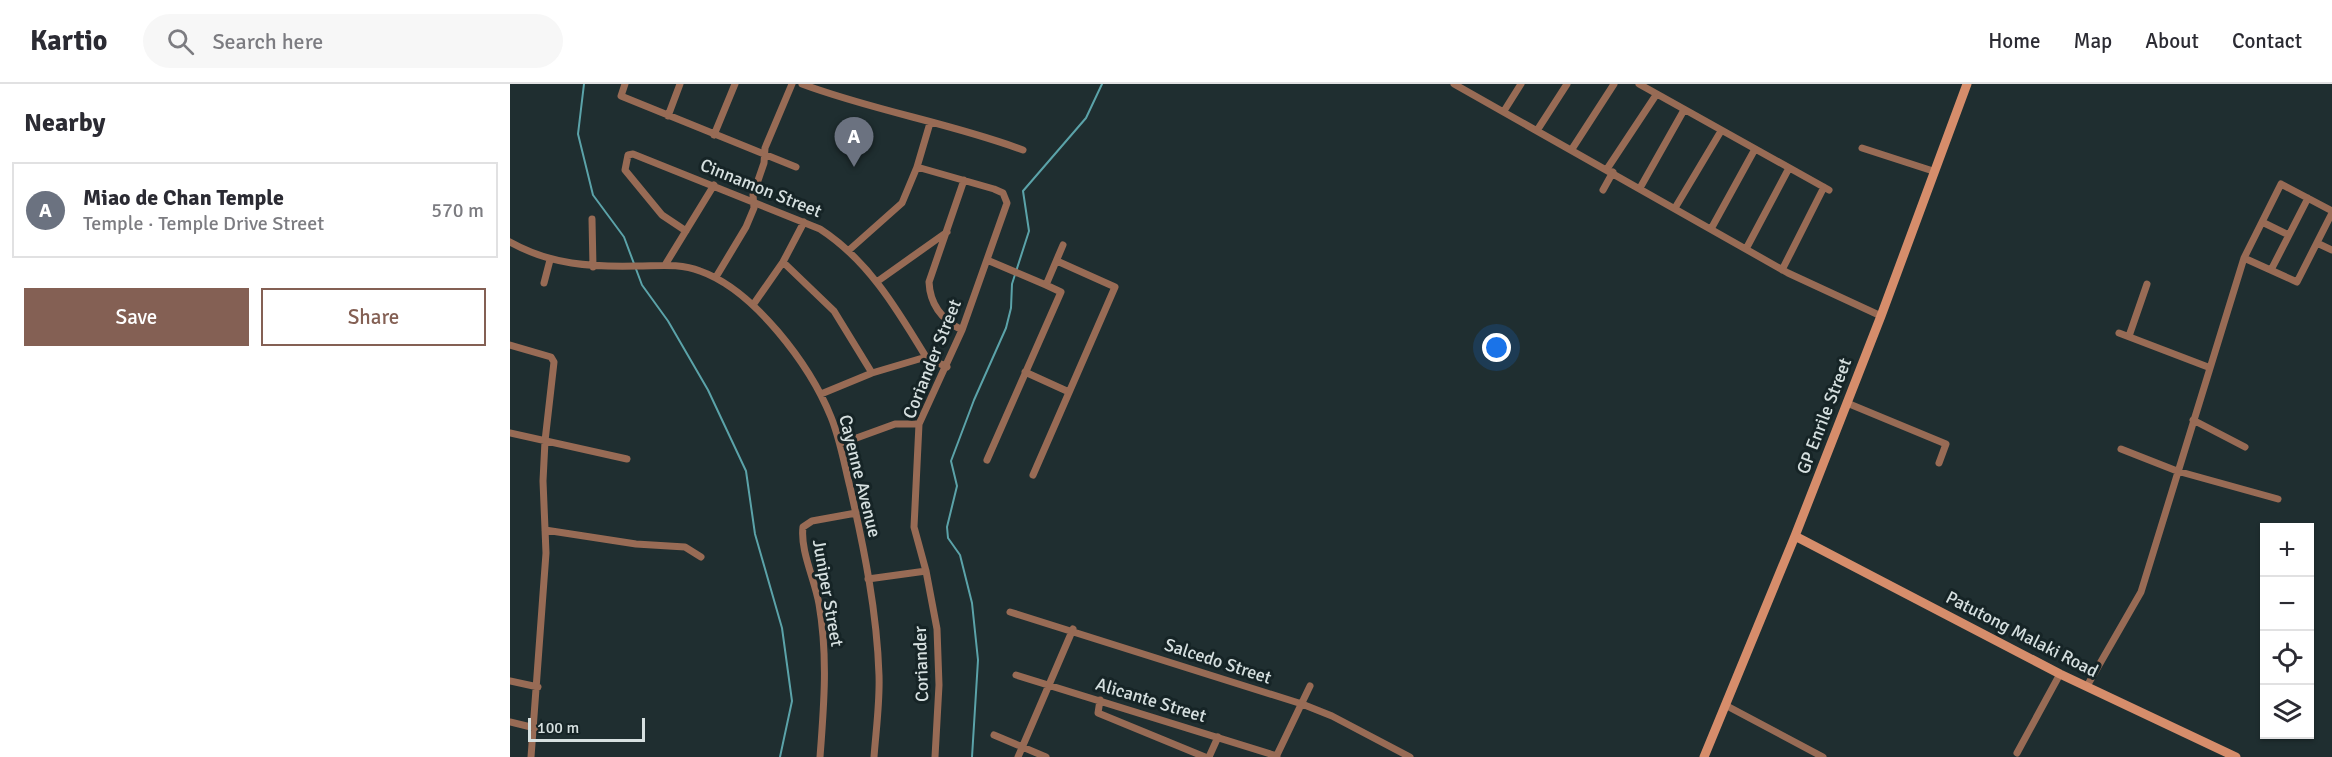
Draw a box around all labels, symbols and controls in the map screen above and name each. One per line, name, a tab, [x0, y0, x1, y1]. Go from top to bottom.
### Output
search box	[143, 14, 563, 68]
text: Kartio	[30, 24, 107, 58]
icon: search	[164, 25, 197, 58]
text: Search here	[212, 28, 323, 55]
text: Home	[1988, 28, 2041, 54]
text: Map	[2074, 28, 2112, 54]
text: About	[2145, 28, 2199, 54]
text: Contact	[2232, 28, 2302, 54]
text: Nearby	[24, 107, 105, 139]
pin: A	[834, 118, 874, 167]
street label: Cinnamon Street	[697, 154, 825, 222]
text: Miao de Chan Temple	[83, 184, 284, 211]
text: A	[39, 198, 52, 223]
text: 570 m	[431, 198, 484, 223]
text: Temple · Temple Drive Street	[83, 211, 324, 236]
button: Save	[24, 288, 249, 346]
button: Share	[261, 288, 486, 346]
street label: Coriander Street	[898, 296, 966, 422]
your location	[1482, 333, 1511, 362]
street label: GP Enrile Street	[1792, 355, 1856, 477]
street label: Cayenne Avenue	[834, 412, 886, 540]
map controls	[2260, 523, 2314, 739]
button: +	[2260, 523, 2314, 577]
street label: Juniper Street	[808, 538, 848, 648]
button: −	[2260, 577, 2314, 631]
street label: Patutong Malaki Road	[1942, 586, 2102, 682]
street label: Coriander	[909, 625, 933, 702]
button: locate	[2260, 631, 2314, 685]
street label: Salcedo Street	[1162, 633, 1274, 689]
street label: Alicante Street	[1093, 673, 1209, 727]
button: layers	[2260, 685, 2314, 739]
scale bar	[528, 715, 645, 742]
text: 100 m	[537, 718, 579, 738]

